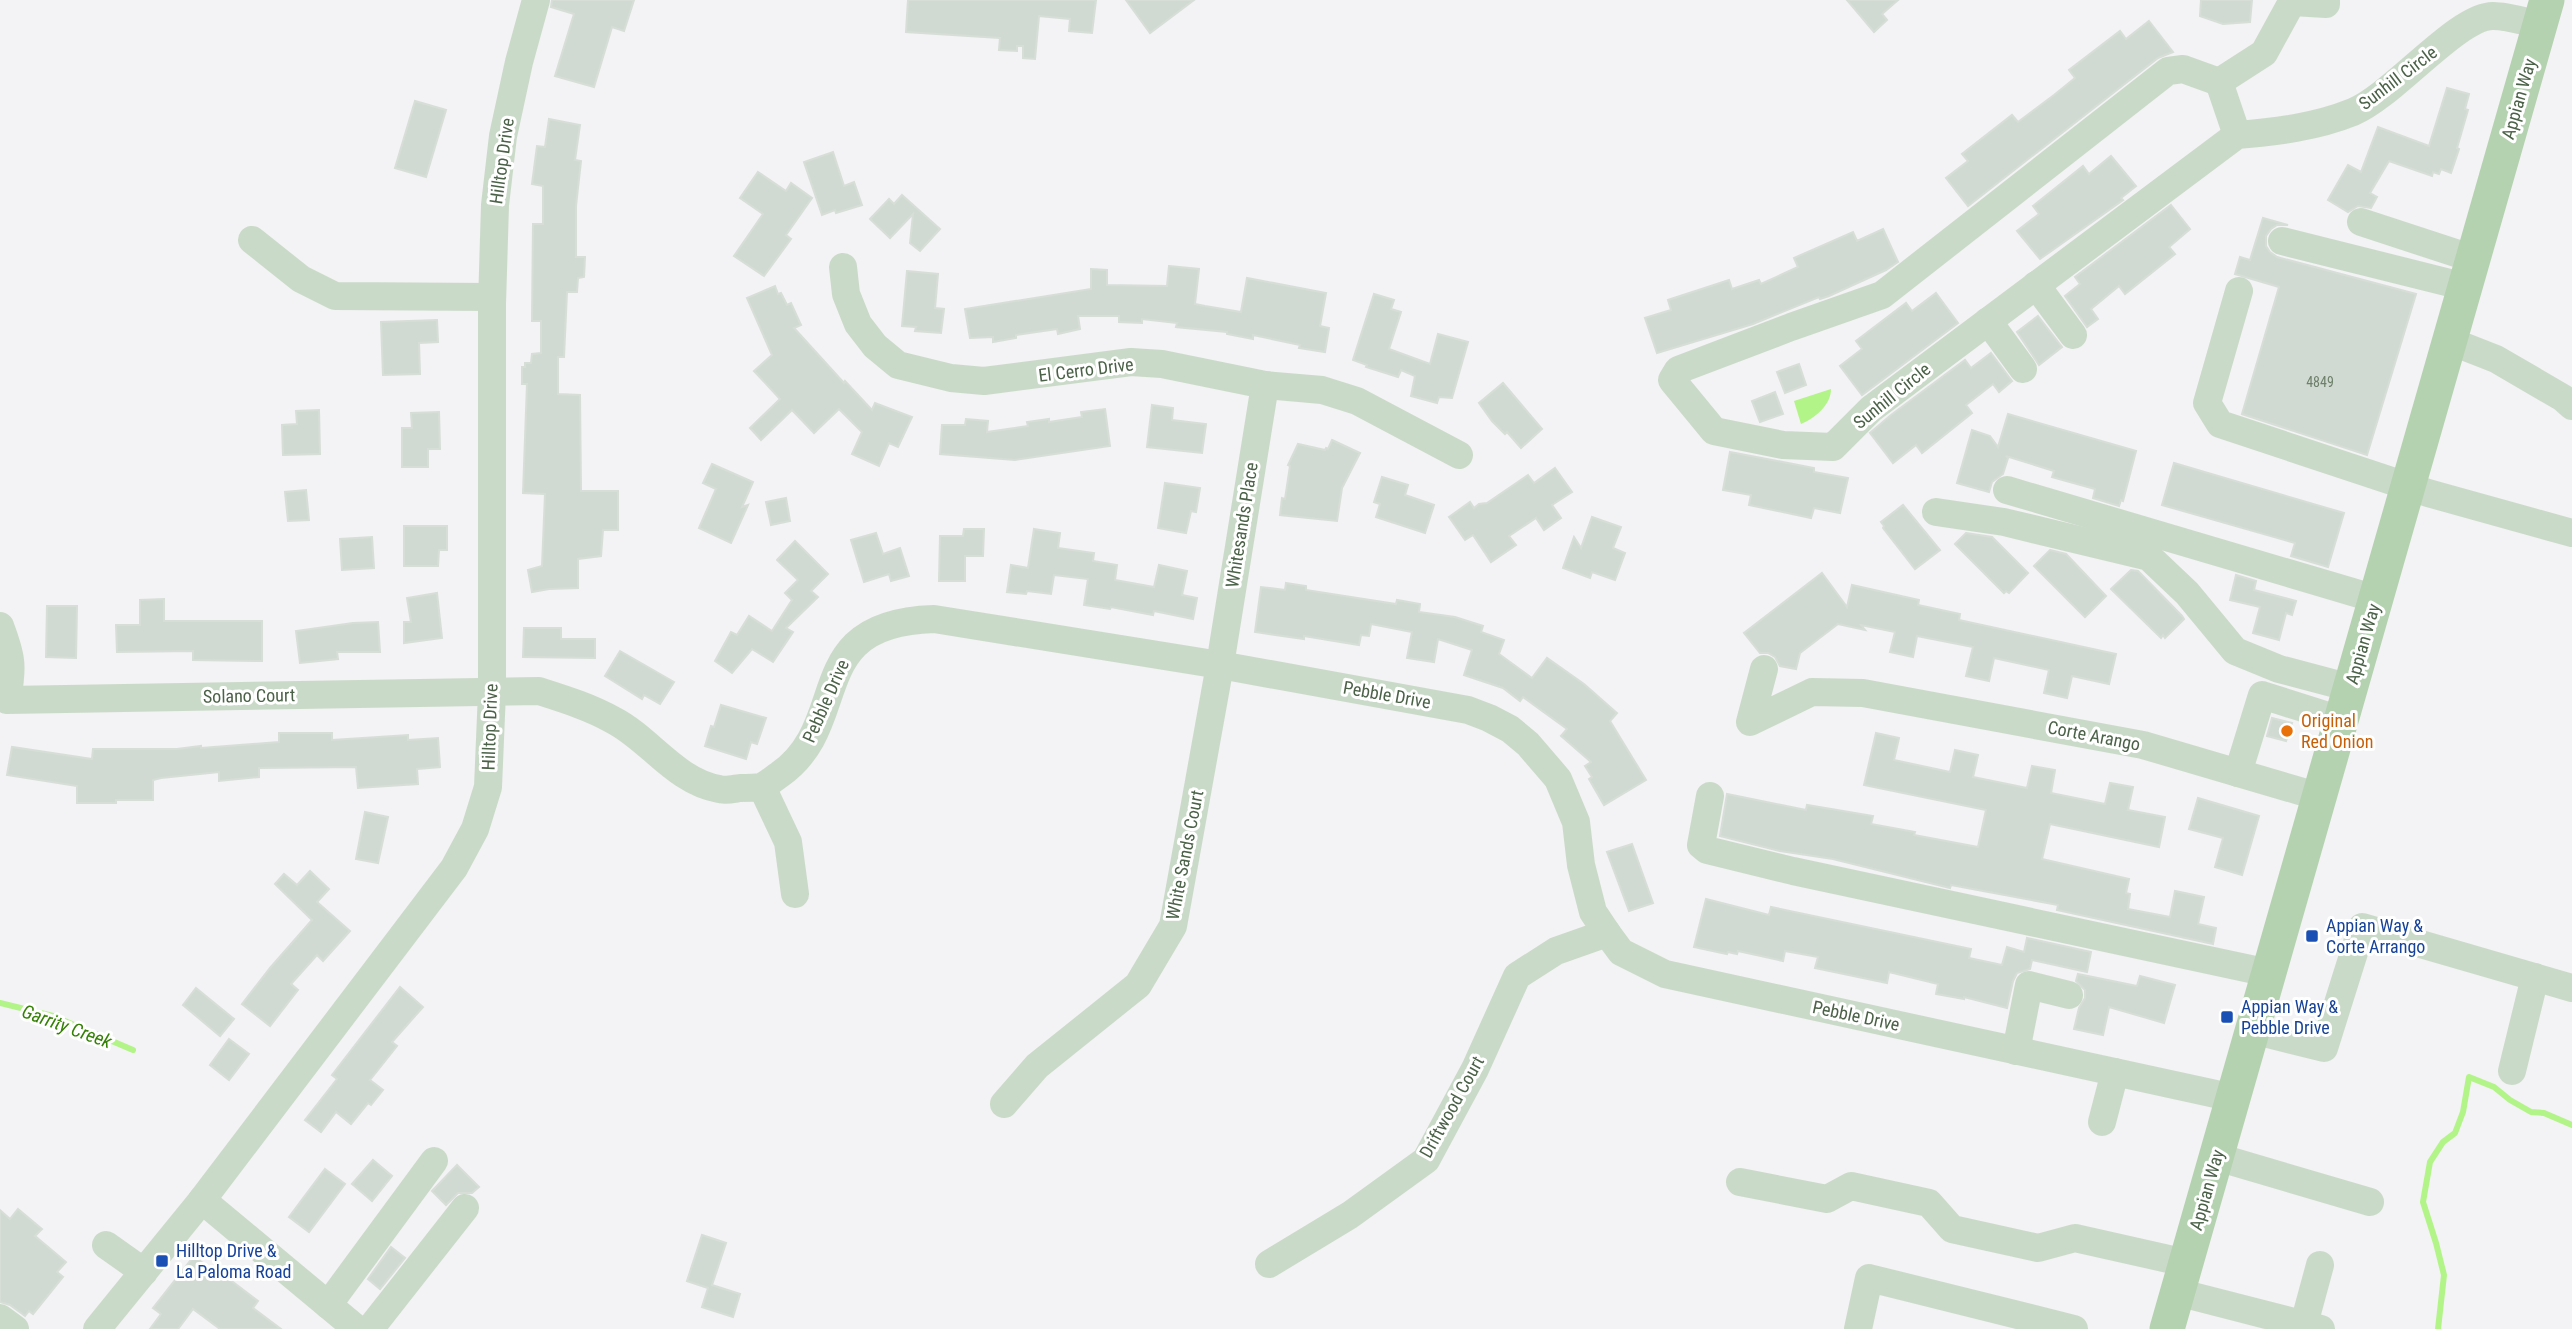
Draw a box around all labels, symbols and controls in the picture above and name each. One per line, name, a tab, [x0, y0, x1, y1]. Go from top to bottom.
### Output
street label: Sunhill Circle	[2354, 41, 2441, 114]
street label: Appian Way	[2497, 56, 2540, 142]
street label: Hilltop Drive	[485, 117, 518, 205]
street label: El Cerro Drive	[1037, 353, 1135, 386]
street label: Sunhill Circle	[1849, 358, 1934, 433]
house number: 4849	[2306, 374, 2334, 390]
street label: Whitesands Place	[1221, 461, 1262, 589]
street label: Appian Way	[2341, 601, 2384, 687]
street label: Pebble Drive	[798, 656, 853, 746]
street label: Pebble Drive	[1342, 676, 1433, 713]
street label: Hilltop Drive	[477, 683, 502, 771]
street label: Solano Court	[203, 684, 295, 707]
place label: Original Red Onion	[2301, 710, 2373, 752]
street label: Corte Arango	[2046, 716, 2142, 755]
marker: Original Red Onion	[2279, 723, 2295, 739]
street label: White Sands Court	[1162, 788, 1207, 921]
place label: Appian Way & Corte Arrango	[2326, 915, 2425, 957]
marker: Appian Way & Corte Arrango	[2304, 928, 2320, 944]
street label: Pebble Drive	[1811, 996, 1902, 1035]
place label: Appian Way & Pebble Drive	[2241, 996, 2338, 1038]
water label: Garrity Creek	[19, 1000, 116, 1054]
marker: Appian Way & Pebble Drive	[2219, 1009, 2235, 1025]
street label: Driftwood Court	[1415, 1052, 1488, 1161]
street label: Appian Way	[2185, 1147, 2228, 1233]
place label: Hilltop Drive & La Paloma Road	[176, 1240, 291, 1282]
marker: Hilltop Drive & La Paloma Road	[154, 1253, 170, 1269]

